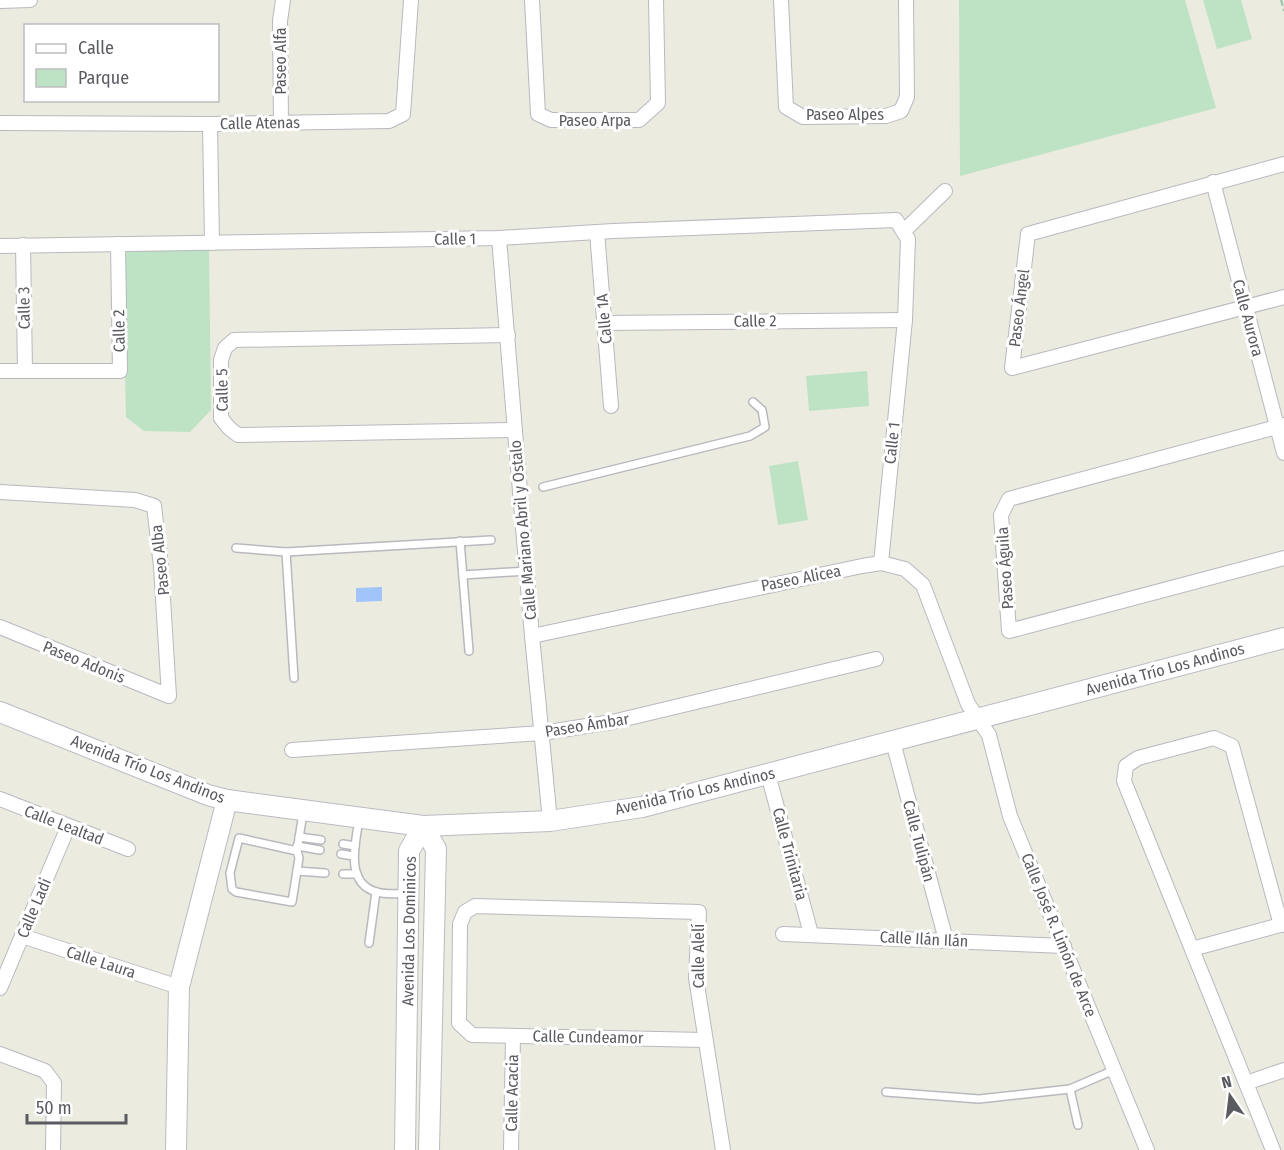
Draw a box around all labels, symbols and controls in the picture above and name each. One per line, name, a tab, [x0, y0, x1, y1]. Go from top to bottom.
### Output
legend	[24, 24, 219, 102]
street label: Paseo Alfa	[271, 27, 290, 95]
text: Calle	[78, 37, 114, 59]
text: Parque	[78, 67, 129, 89]
street label: Paseo Alpes	[806, 105, 884, 124]
street label: Paseo Arpa	[559, 111, 631, 130]
street label: Calle Atenas	[220, 113, 300, 133]
street label: Calle 1	[434, 229, 476, 249]
street label: Paseo Ángel	[1005, 268, 1033, 348]
street label: Calle Aurora	[1229, 277, 1267, 359]
street label: Calle 3	[14, 286, 34, 330]
street label: Calle 1A	[592, 293, 616, 345]
street label: Calle 2	[109, 309, 129, 353]
street label: Calle 2	[733, 311, 777, 331]
street label: Calle 5	[212, 368, 232, 412]
street label: Calle 1	[880, 421, 904, 465]
street label: Calle Mariano Abril y Ostalo	[506, 439, 540, 621]
street label: Paseo Alba	[147, 524, 173, 596]
street label: Paseo Águila	[993, 526, 1017, 610]
street label: Paseo Alicea	[759, 561, 843, 595]
street label: Paseo Adonis	[40, 637, 128, 687]
street label: Avenida Trío Los Andinos	[1084, 639, 1247, 699]
street label: Paseo Ámbar	[544, 709, 631, 741]
street label: Avenida Trío Los Andinos	[68, 731, 228, 807]
street label: Avenida Trío Los Andinos	[613, 763, 777, 819]
street label: Calle Tulipán	[899, 798, 939, 884]
street label: Calle Lealtad	[22, 801, 106, 849]
street label: Calle Trinitaria	[769, 806, 812, 903]
street label: Calle José R. Limón de Arce	[1017, 850, 1101, 1020]
street label: Avenida Los Dominicos	[398, 856, 420, 1006]
street label: Calle Ladi	[13, 875, 55, 941]
street label: Calle Alelí	[689, 924, 708, 988]
street label: Calle Ilán Ilán	[879, 927, 969, 951]
street label: Calle Laura	[64, 942, 138, 982]
street label: Calle Cundeamor	[532, 1027, 644, 1047]
street label: Calle Acacia	[502, 1054, 522, 1132]
north arrow	[1200, 1066, 1260, 1126]
text: N	[1220, 1072, 1233, 1092]
scale bar	[27, 1087, 126, 1125]
text: 50 m	[36, 1097, 72, 1119]

